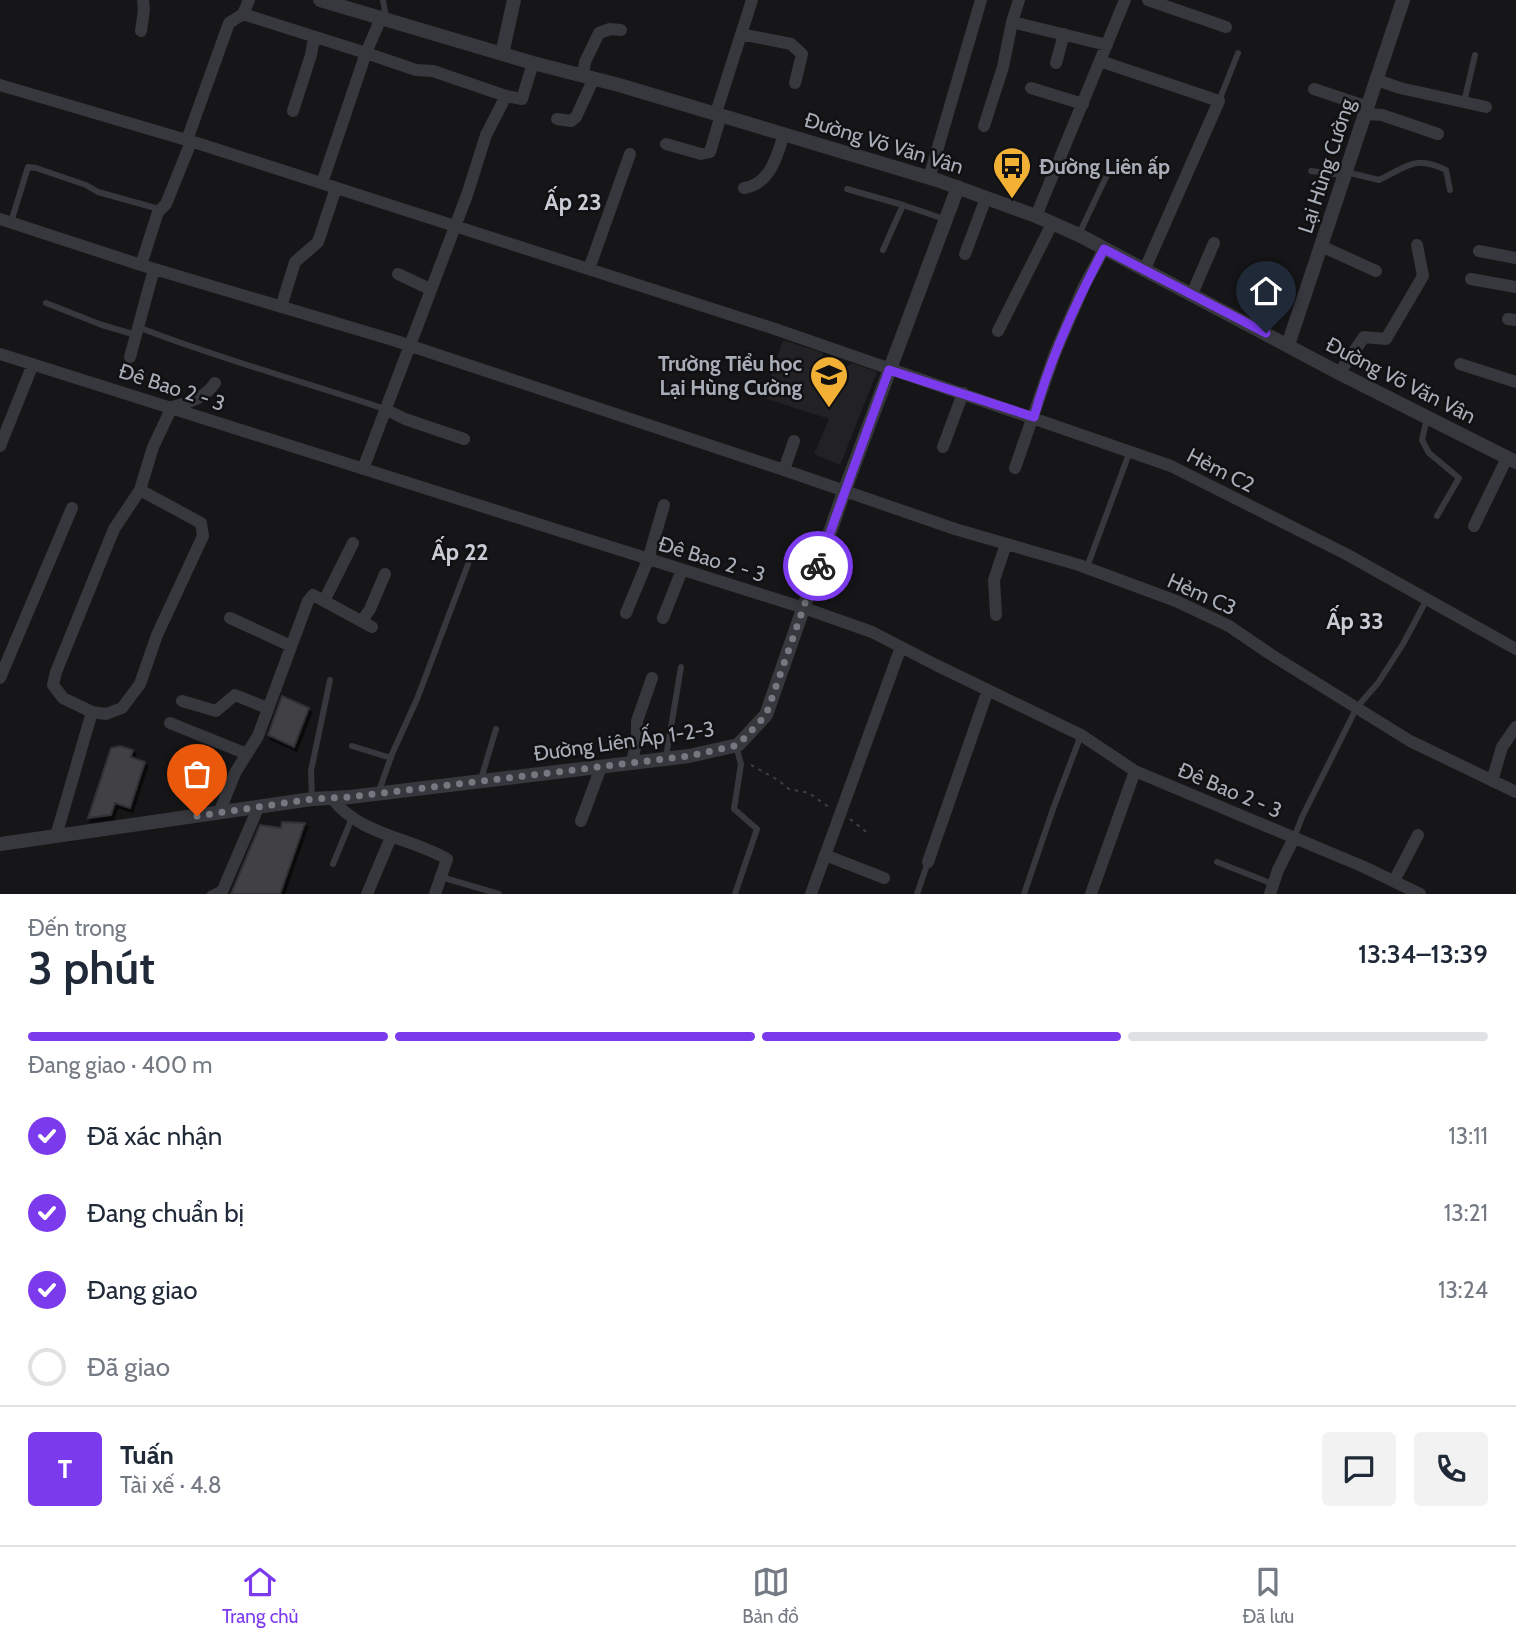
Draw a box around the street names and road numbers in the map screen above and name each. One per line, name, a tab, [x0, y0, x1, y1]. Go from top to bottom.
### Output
street label: Lại Hùng Cường	[1293, 95, 1360, 236]
street label: Đường Võ Văn Vân	[801, 107, 967, 179]
street label: Đường Võ Văn Vân	[1322, 331, 1480, 429]
street label: Đê Bao 2 - 3	[116, 358, 228, 416]
street label: Hẻm C2	[1183, 442, 1259, 498]
street label: Đê Bao 2 - 3	[656, 531, 768, 587]
street label: Hẻm C3	[1164, 568, 1240, 620]
street label: Đường Liên Ấp 1-2-3	[532, 713, 716, 766]
street label: Đê Bao 2 - 3	[1174, 757, 1286, 823]

